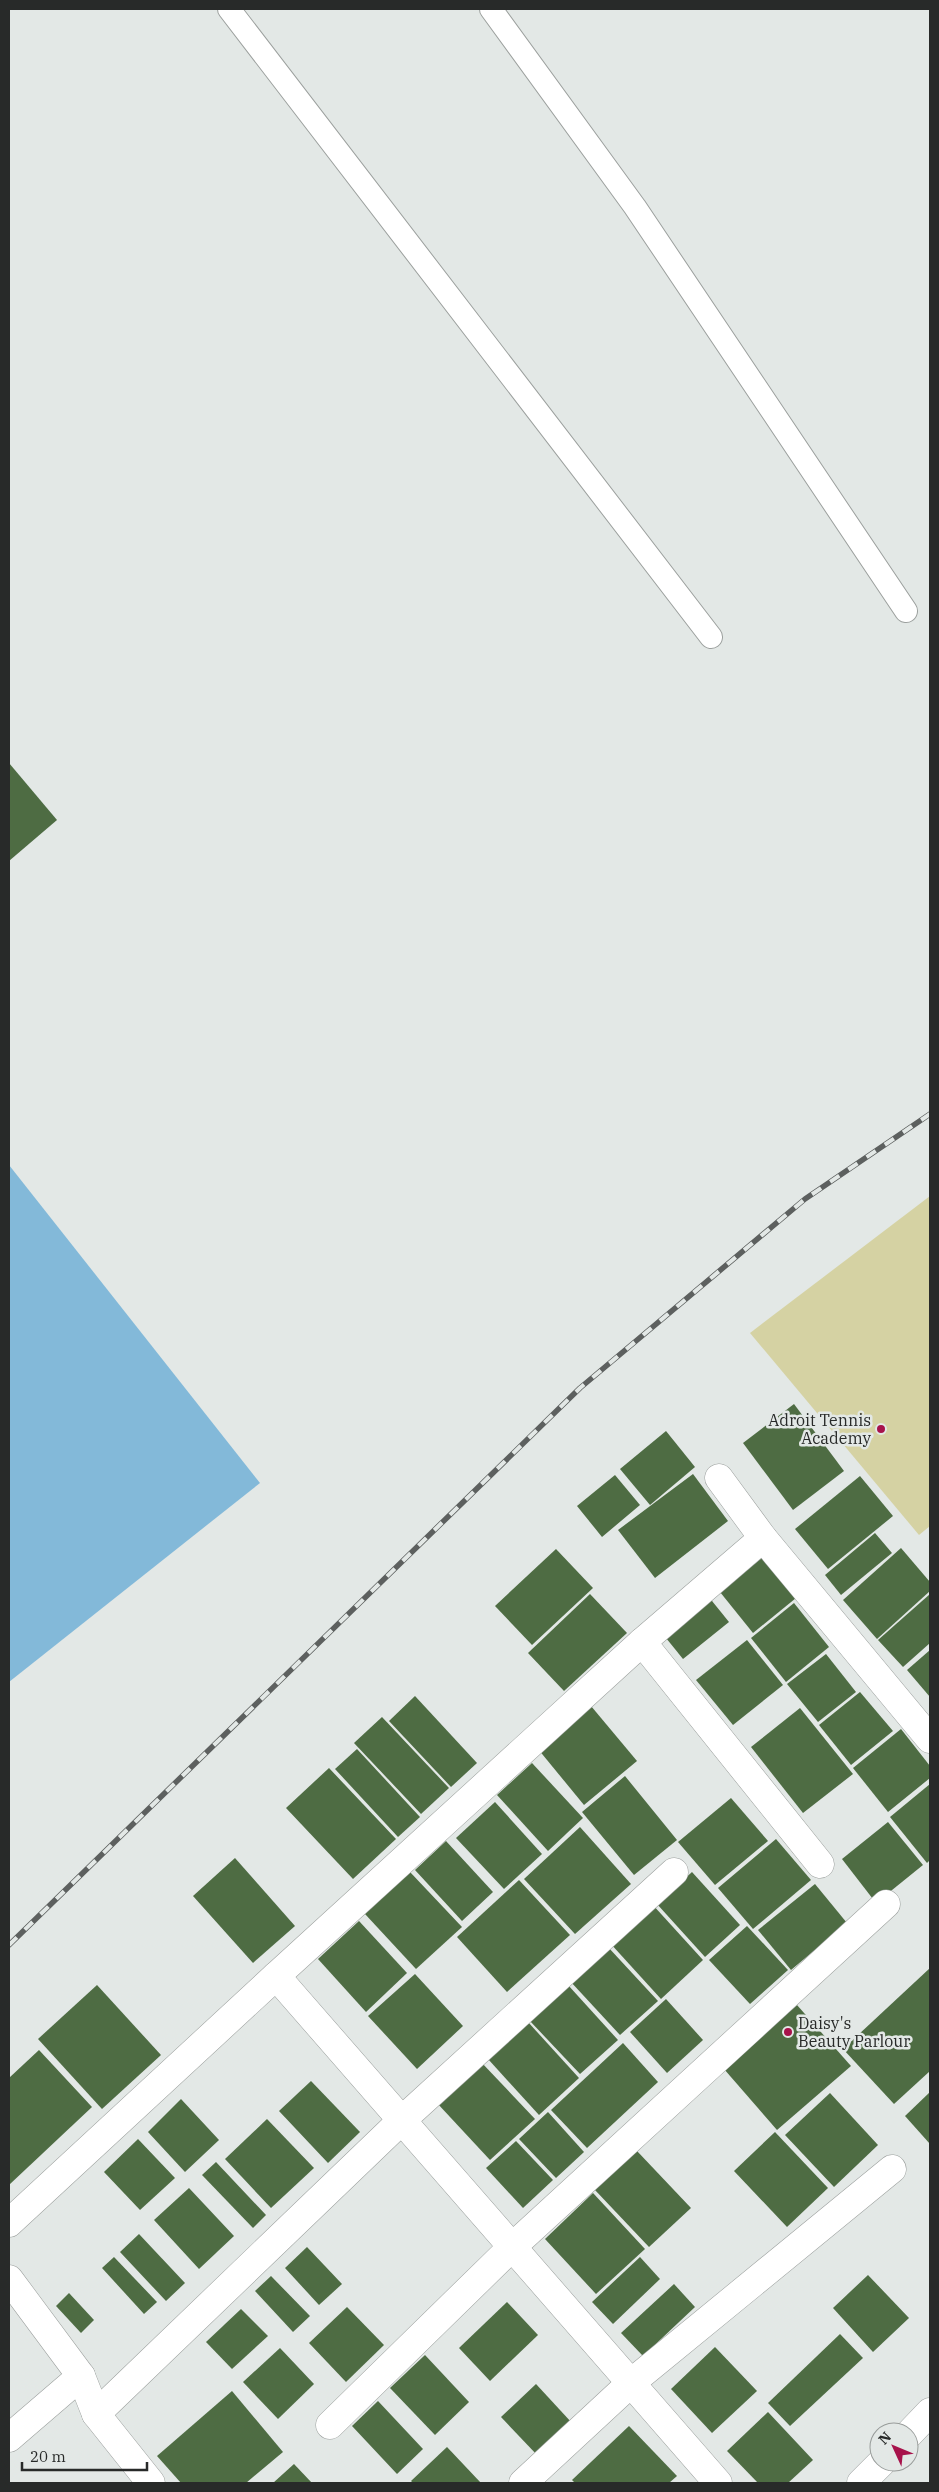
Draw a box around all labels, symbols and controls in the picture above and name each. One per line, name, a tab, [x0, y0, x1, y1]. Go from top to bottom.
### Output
place label: Adroit Tennis Academy	[768, 1410, 871, 1448]
marker: Adroit Tennis Academy	[875, 1423, 887, 1435]
place label: Daisy's Beauty Parlour	[798, 2013, 910, 2051]
marker: Daisy's Beauty Parlour	[782, 2026, 794, 2038]
north arrow	[869, 2422, 919, 2472]
text: N	[874, 2428, 895, 2448]
scale bar	[22, 2440, 148, 2472]
text: 20 m	[30, 2447, 66, 2466]

